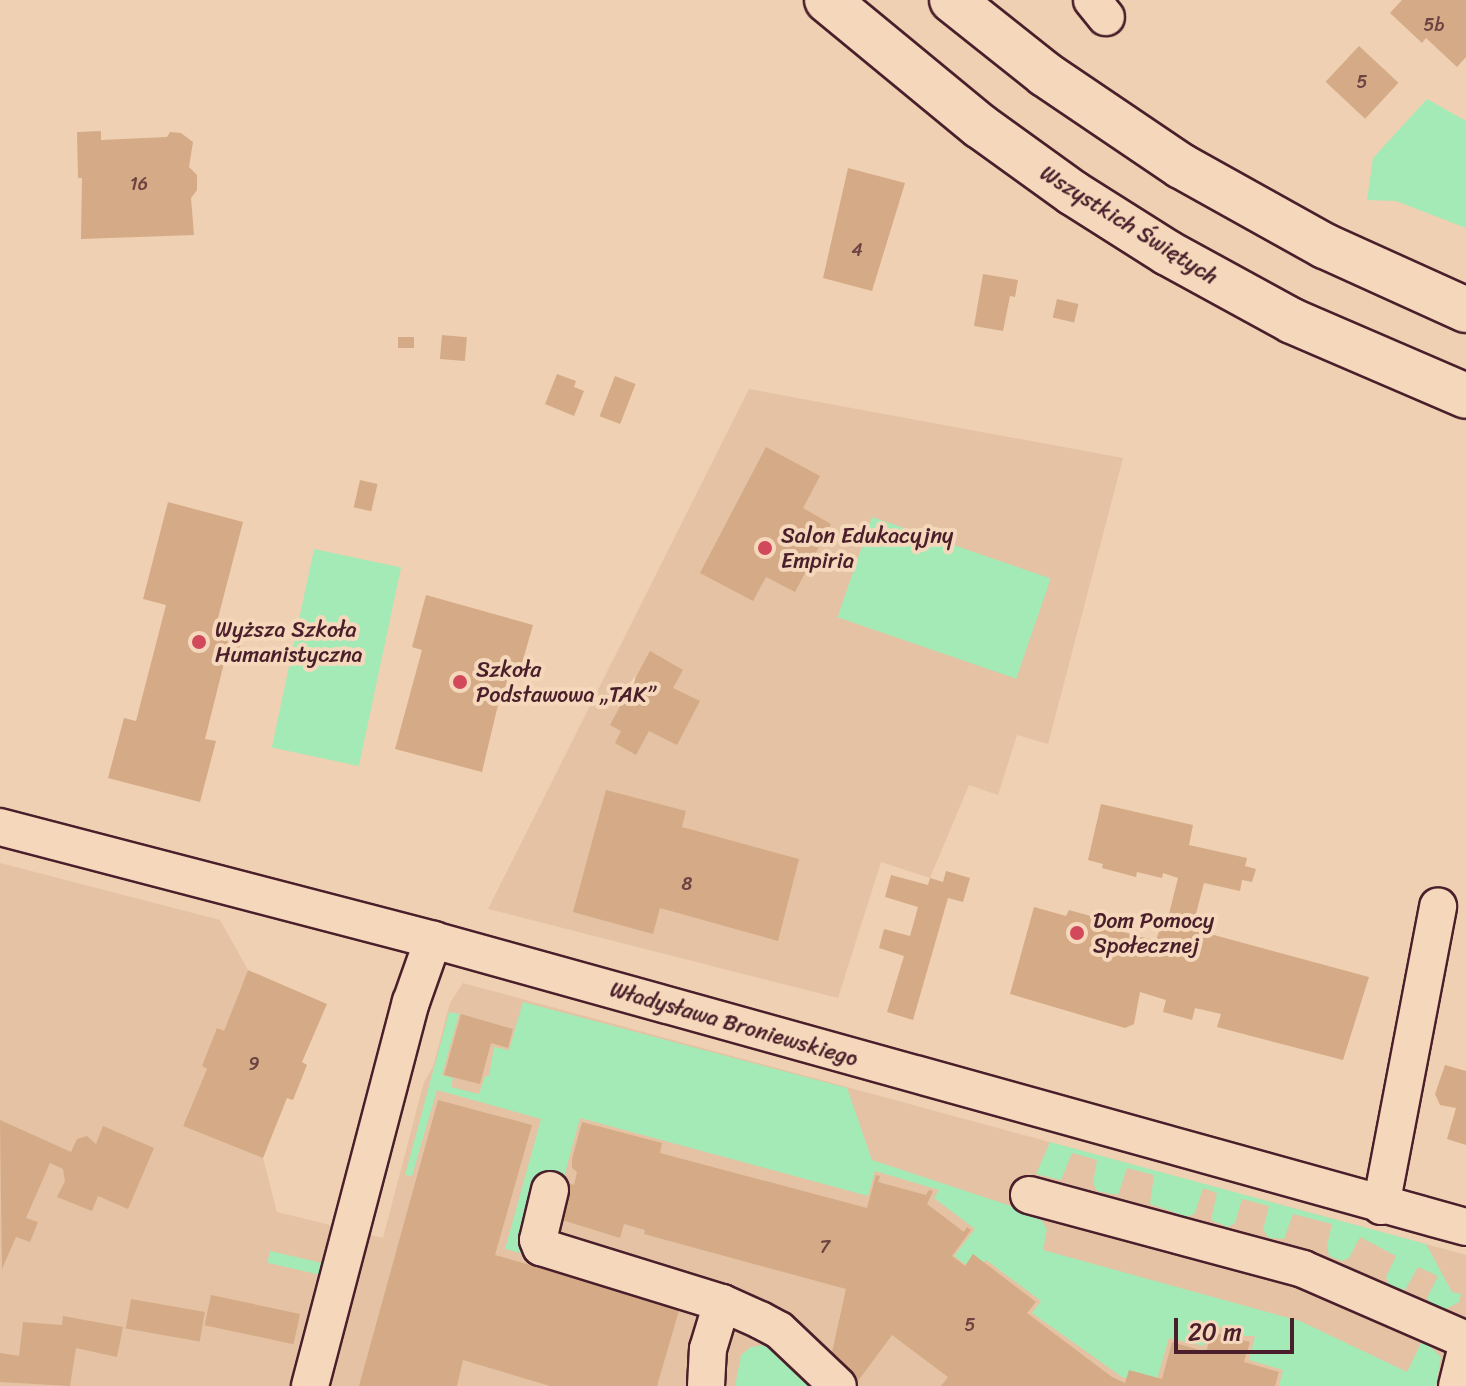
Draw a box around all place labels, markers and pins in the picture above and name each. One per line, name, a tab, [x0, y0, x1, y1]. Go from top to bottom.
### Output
place label: Salon Edukacyjny Empiria	[781, 522, 952, 574]
marker: Salon Edukacyjny Empiria	[756, 539, 774, 557]
place label: Wyższa Szkoła Humanistyczna	[215, 616, 363, 668]
marker: Wyższa Szkoła Humanistyczna	[190, 633, 208, 651]
place label: Szkoła Podstawowa „TAK”	[476, 656, 655, 708]
marker: Szkoła Podstawowa „TAK”	[451, 673, 469, 691]
place label: Dom Pomocy Społecznej	[1093, 907, 1215, 958]
marker: Dom Pomocy Społecznej	[1068, 924, 1086, 942]

